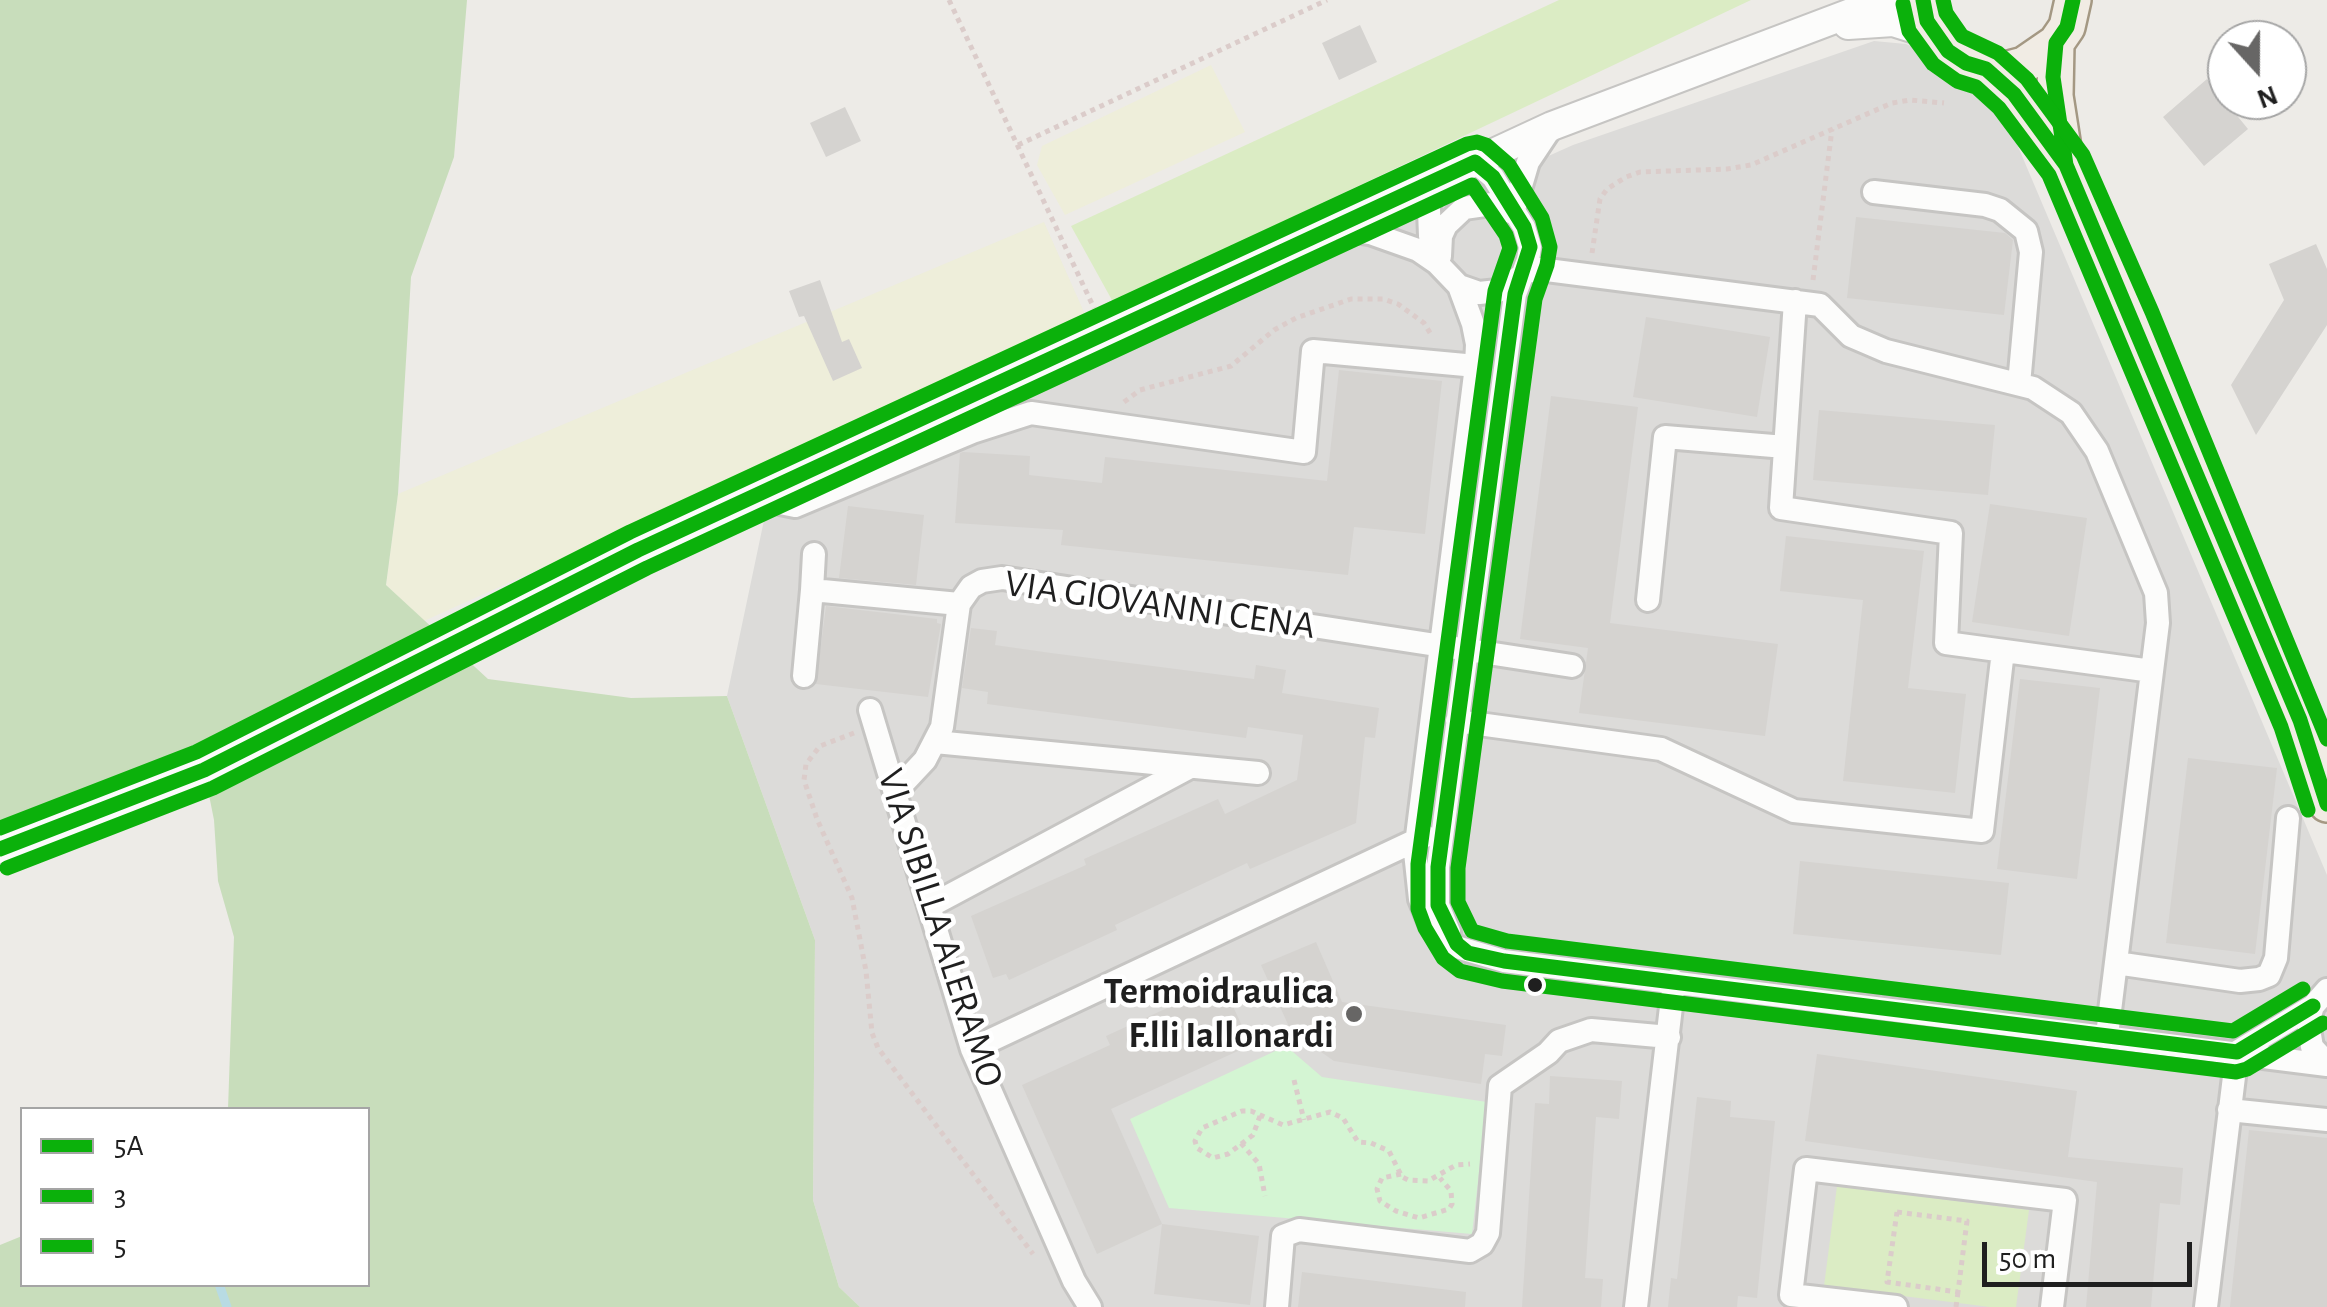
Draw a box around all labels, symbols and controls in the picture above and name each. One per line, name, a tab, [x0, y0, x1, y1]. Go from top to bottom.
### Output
north arrow	[2207, 20, 2307, 120]
text: N	[2253, 80, 2281, 113]
street label: VIA GIOVANNI CENA	[1002, 561, 1318, 649]
street label: VIA SIBILLA ALERAMO	[867, 763, 1013, 1093]
place label: Termoidraulica F.lli Iallonardi	[1103, 969, 1334, 1058]
unlabelled marker	[1525, 975, 1545, 995]
marker: Termoidraulica F.lli Iallonardi	[1343, 1003, 1365, 1025]
legend	[20, 1107, 370, 1287]
text: 5A	[114, 1131, 144, 1161]
text: 3	[114, 1181, 126, 1211]
scale bar	[1987, 1222, 2197, 1284]
text: 5	[114, 1231, 127, 1261]
text: 50 m	[1999, 1244, 2056, 1274]

